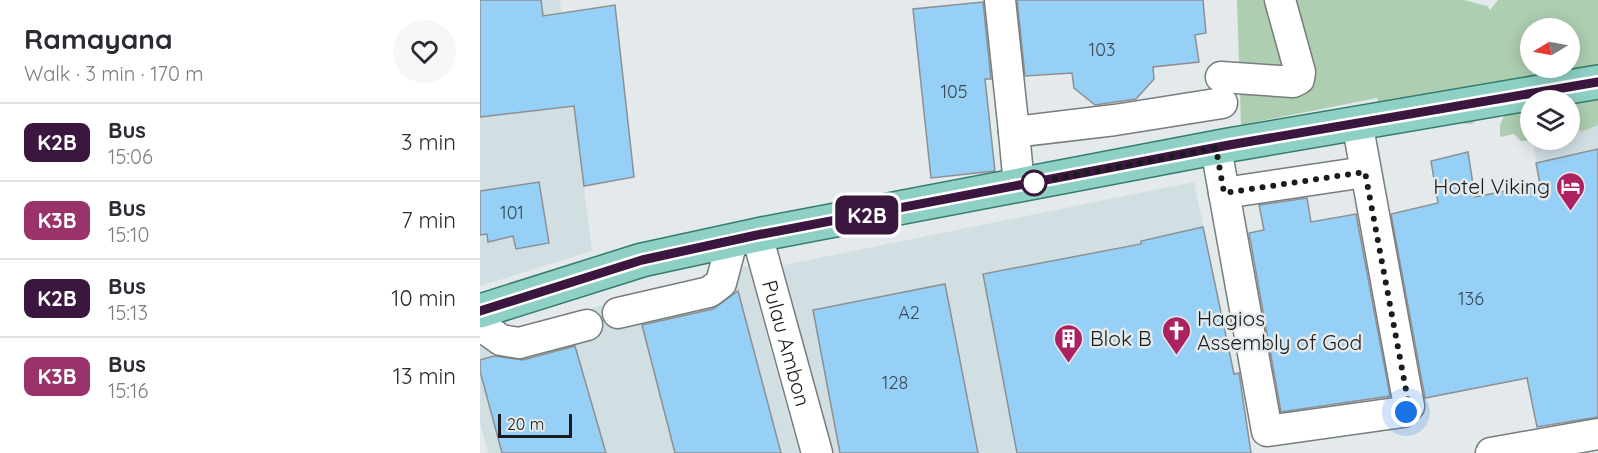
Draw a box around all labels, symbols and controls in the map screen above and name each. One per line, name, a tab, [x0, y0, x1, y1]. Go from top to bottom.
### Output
north arrow	[1520, 18, 1580, 78]
map controls	[1520, 18, 1580, 150]
button: heart	[393, 20, 456, 83]
text: Ramayana	[24, 21, 173, 56]
house number: 103	[1089, 38, 1115, 61]
text: Walk · 3 min · 170 m	[24, 61, 203, 86]
house number: 105	[940, 80, 968, 103]
button: layers	[1520, 90, 1580, 150]
text: Bus	[108, 116, 146, 144]
text: 3 min	[401, 128, 456, 156]
text: K2B	[37, 129, 77, 155]
text: 15:06	[108, 144, 153, 169]
unlabelled marker	[1021, 170, 1047, 196]
hotel icon: Hotel Viking	[1555, 170, 1587, 212]
place label: Hotel Viking	[1433, 173, 1550, 199]
text: Bus	[108, 194, 146, 222]
line badge: K2B	[832, 196, 902, 234]
house number: 101	[500, 201, 524, 224]
text: K2B	[847, 202, 887, 228]
text: 7 min	[401, 206, 456, 234]
text: K3B	[38, 207, 76, 233]
text: 15:10	[108, 222, 149, 247]
text: Bus	[108, 272, 146, 300]
street label: Pulau Ambon	[757, 277, 816, 409]
text: 10 min	[391, 284, 456, 312]
text: K2B	[37, 285, 77, 311]
house number: 136	[1458, 287, 1484, 310]
text: 15:13	[108, 300, 148, 325]
house number: A2	[898, 301, 920, 324]
place label: Hagios Assembly of God	[1197, 305, 1362, 355]
church icon: Hagios Assembly of God	[1160, 314, 1192, 356]
building icon: Blok B	[1053, 322, 1085, 364]
place label: Blok B	[1090, 325, 1152, 351]
text: Bus	[108, 350, 146, 378]
text: 13 min	[393, 362, 456, 390]
text: K3B	[38, 363, 76, 389]
house number: 128	[882, 371, 908, 394]
text: 15:16	[108, 378, 148, 403]
your location	[1391, 397, 1421, 427]
scale bar	[498, 411, 572, 438]
text: 20 m	[507, 414, 544, 434]

